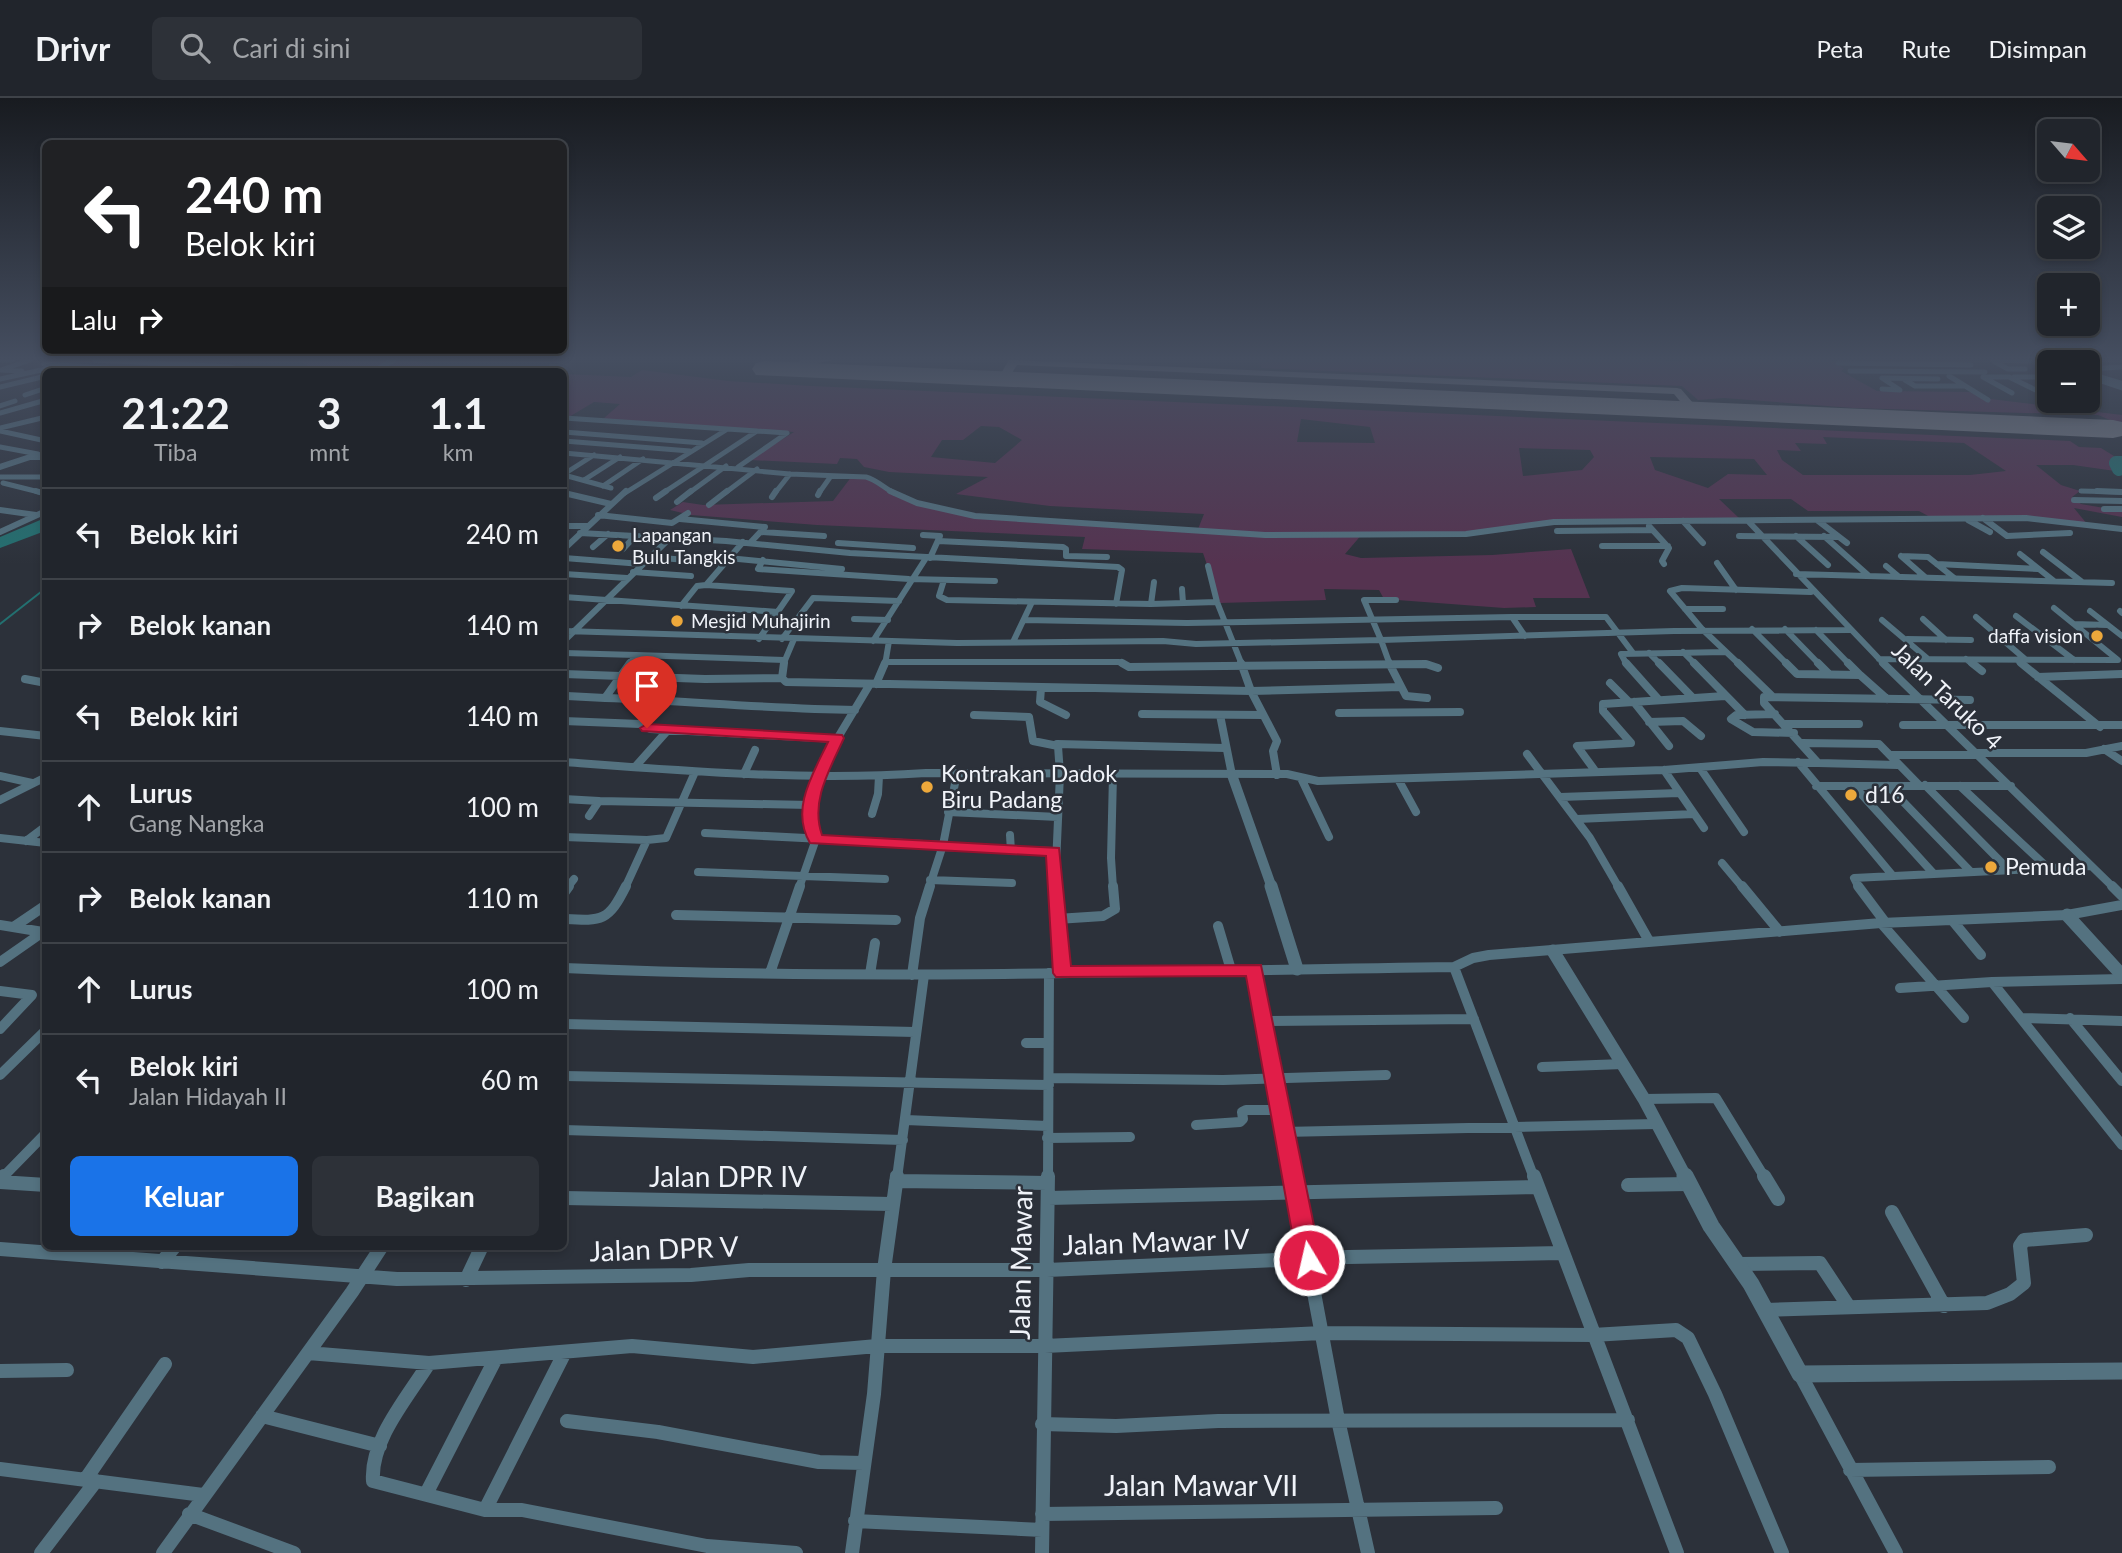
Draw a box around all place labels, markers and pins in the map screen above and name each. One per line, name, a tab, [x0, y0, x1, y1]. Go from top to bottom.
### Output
place label: Lapangan Bulu Tangkis	[632, 523, 735, 568]
marker: Lapangan Bulu Tangkis	[610, 538, 626, 554]
place label: Mesjid Muhajirin	[691, 609, 831, 632]
marker: Mesjid Muhajirin	[669, 613, 685, 629]
place label: daffa vision	[1988, 624, 2083, 647]
marker: daffa vision	[2089, 628, 2105, 644]
pin	[617, 656, 677, 728]
place label: Kontrakan Dadok Biru Padang	[941, 759, 1117, 813]
marker: Kontrakan Dadok Biru Padang	[919, 779, 935, 795]
place label: d16	[1865, 780, 1905, 808]
marker: d16	[1843, 787, 1859, 803]
place label: Pemuda	[2005, 852, 2086, 880]
marker: Pemuda	[1983, 859, 1999, 875]

